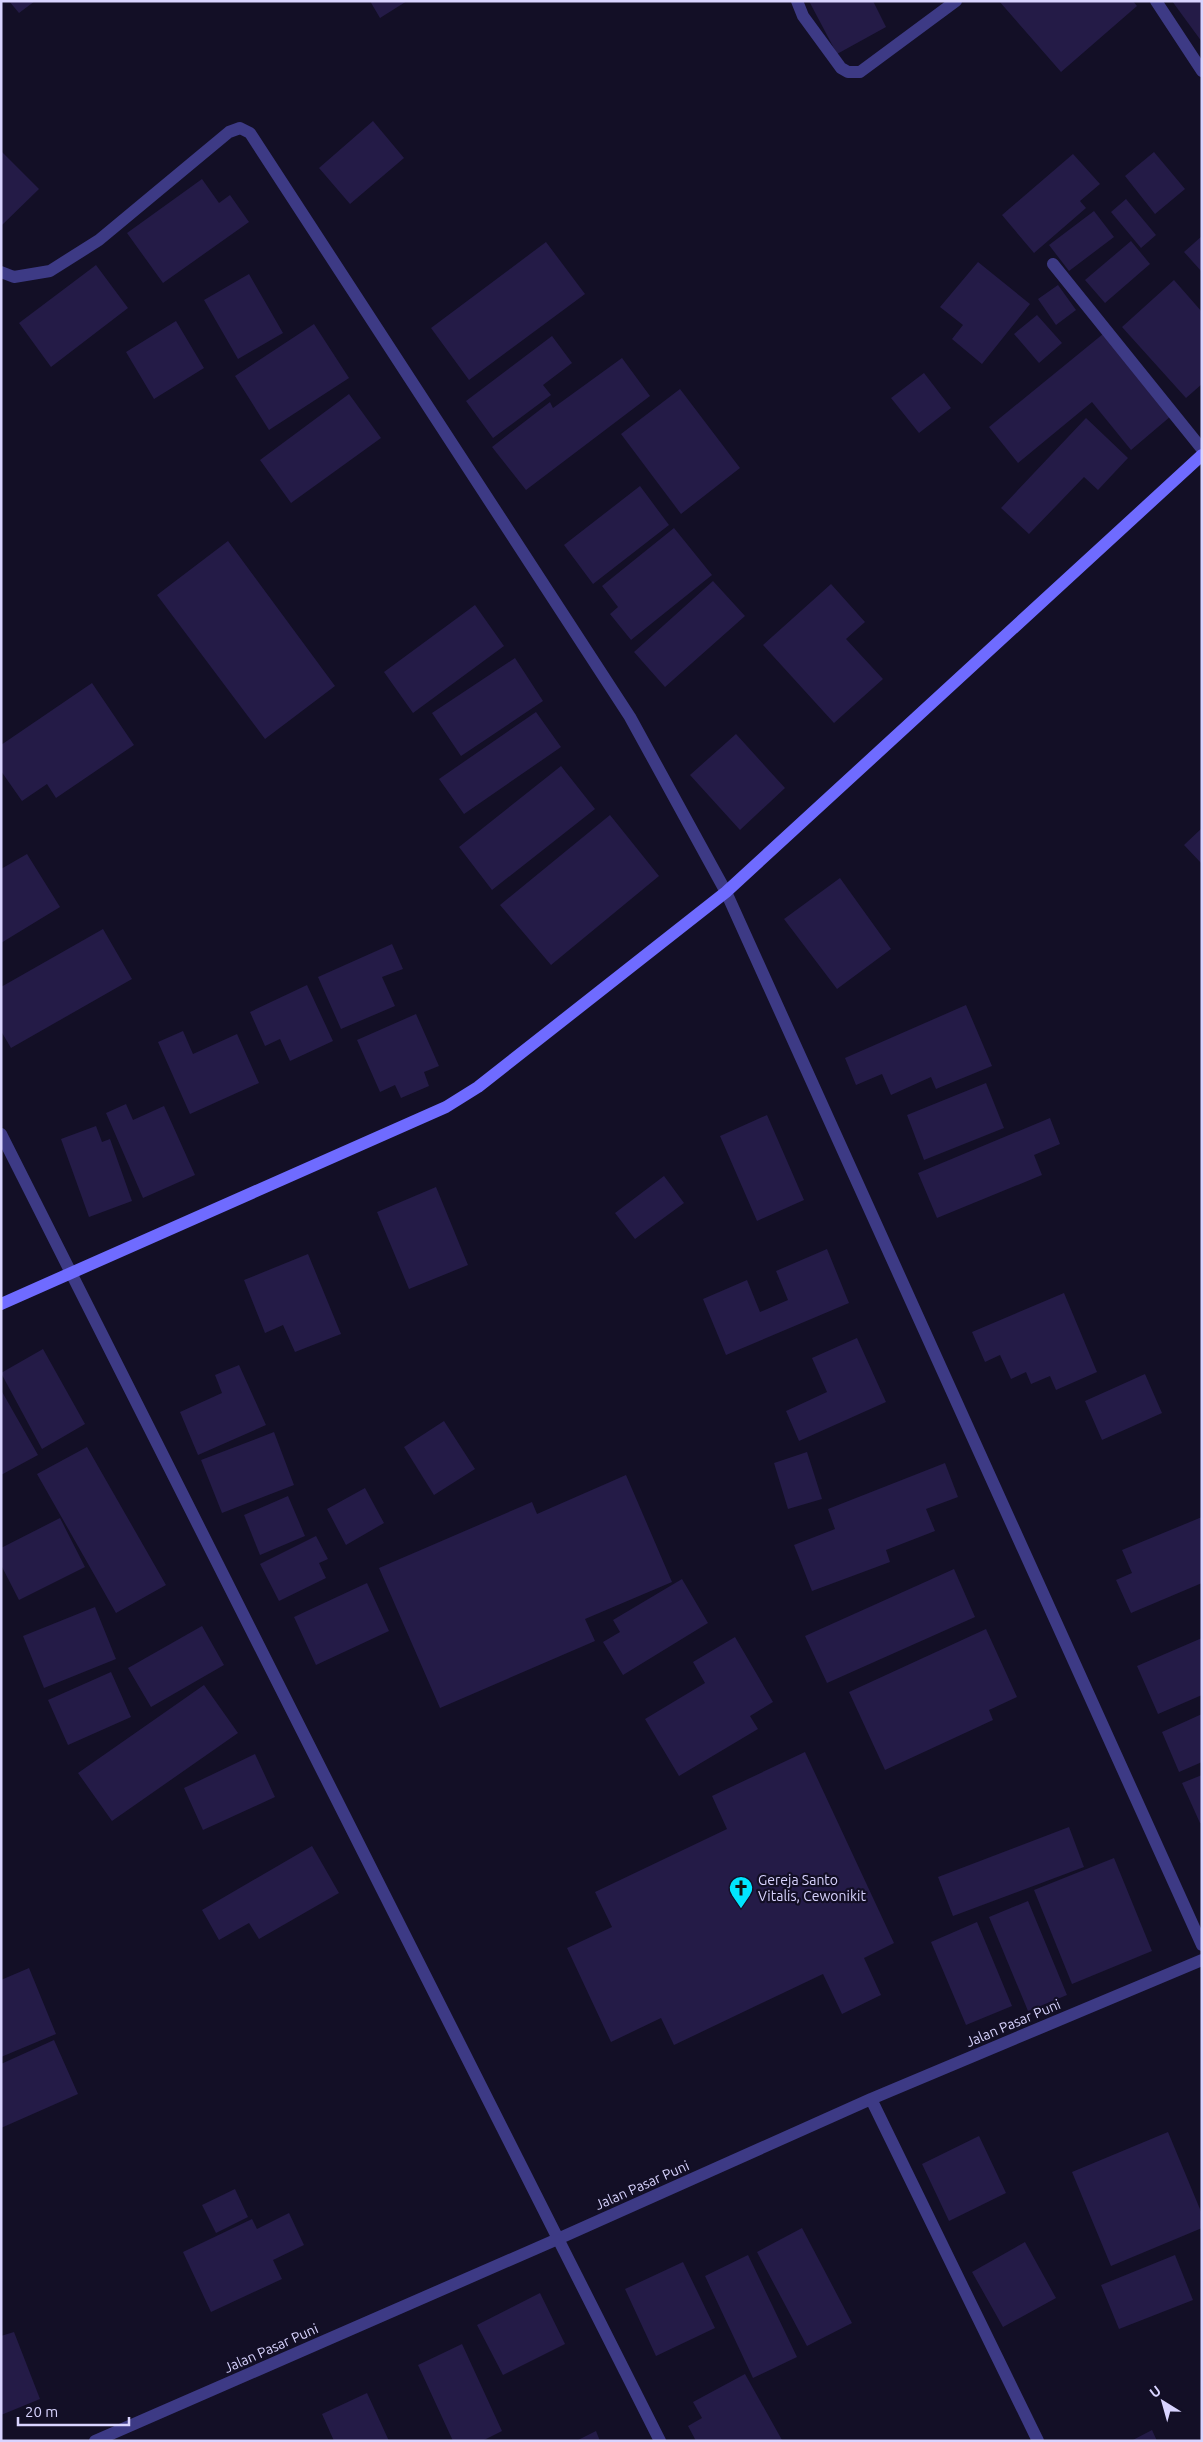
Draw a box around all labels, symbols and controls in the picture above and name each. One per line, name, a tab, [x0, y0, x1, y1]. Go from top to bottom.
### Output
place label: Gereja Santo Vitalis, Cewonikit	[758, 1872, 866, 1904]
church icon: Gereja Santo Vitalis, Cewonikit	[728, 1875, 754, 1909]
street label: Jalan Pasar Puni	[963, 1996, 1063, 2050]
street label: Jalan Pasar Puni	[593, 2157, 691, 2213]
street label: Jalan Pasar Puni	[222, 2320, 320, 2376]
north arrow	[1138, 2377, 1188, 2427]
text: U	[1146, 2382, 1164, 2401]
scale bar	[18, 2394, 129, 2426]
text: 20 m	[25, 2403, 58, 2420]

